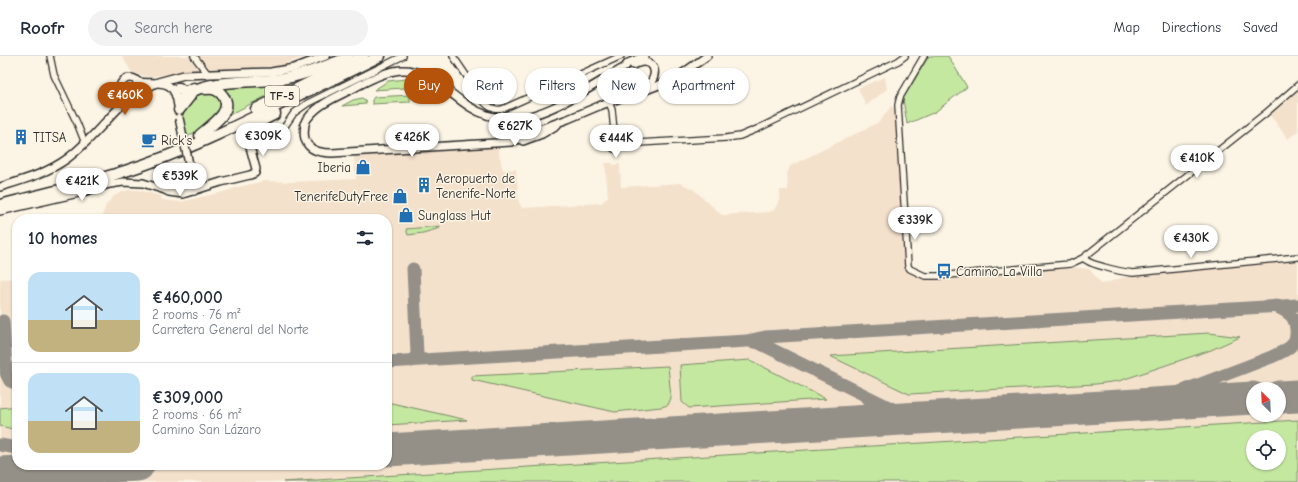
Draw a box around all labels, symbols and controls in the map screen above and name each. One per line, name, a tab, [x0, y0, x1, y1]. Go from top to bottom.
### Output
search box	[88, 10, 368, 46]
text: Roofr	[20, 17, 64, 39]
icon: search	[102, 17, 124, 39]
text: Search here	[134, 19, 212, 37]
text: Map	[1113, 19, 1140, 36]
text: Directions	[1162, 19, 1221, 36]
text: Saved	[1243, 19, 1278, 36]
chip: Buy	[404, 68, 454, 104]
chip: Rent	[462, 68, 517, 104]
chip: Filters	[525, 68, 589, 104]
chip: New	[597, 68, 650, 104]
chip: Apartment	[658, 68, 749, 104]
pin: €460K	[97, 82, 153, 116]
road number: TF-5	[265, 86, 299, 106]
text: €460K	[107, 87, 143, 102]
pin: €627K	[487, 113, 543, 147]
text: €627K	[497, 118, 533, 133]
pin: €309K	[235, 123, 291, 157]
pin: €426K	[384, 124, 440, 158]
pin: €444K	[588, 125, 644, 159]
building icon: TITSA	[12, 128, 30, 146]
text: €309K	[245, 128, 281, 143]
text: €426K	[394, 129, 430, 144]
place label: TITSA	[33, 130, 67, 145]
text: €444K	[599, 130, 633, 145]
cafe icon: Rick's	[140, 131, 158, 149]
place label: Rick's	[161, 133, 192, 148]
pin: €410K	[1169, 145, 1225, 179]
text: €410K	[1180, 150, 1214, 165]
shop icon: Iberia	[354, 158, 372, 176]
place label: Iberia	[318, 160, 351, 175]
pin: €539K	[152, 163, 208, 197]
pin: €421K	[54, 168, 110, 202]
text: €539K	[162, 168, 198, 183]
place label: Aeropuerto de Tenerife-Norte	[436, 171, 516, 201]
text: €421K	[65, 173, 99, 188]
building icon: Aeropuerto de Tenerife-Norte	[415, 176, 433, 194]
shop icon: TenerifeDutyFree	[391, 187, 409, 205]
place label: TenerifeDutyFree	[294, 189, 388, 204]
shop icon: Sunglass Hut	[397, 206, 415, 224]
pin: €339K	[887, 207, 943, 241]
place label: Sunglass Hut	[418, 208, 492, 223]
text: €339K	[897, 212, 933, 227]
pin: €430K	[1163, 225, 1219, 259]
icon: filters	[354, 227, 376, 249]
text: 10 homes	[28, 229, 97, 248]
text: €430K	[1173, 230, 1209, 245]
bus stop icon: Camino La Villa	[935, 262, 953, 280]
place label: Camino La Villa	[956, 264, 1042, 279]
icon: home	[60, 288, 108, 336]
text: €460,000	[152, 288, 223, 307]
text: 2 rooms · 76 m²	[152, 307, 240, 322]
text: Carretera General del Norte	[152, 322, 308, 337]
north arrow	[1246, 382, 1286, 422]
map controls	[1246, 382, 1286, 470]
text: €309,000	[152, 388, 223, 407]
icon: home	[60, 389, 108, 437]
text: 2 rooms · 66 m²	[152, 407, 241, 422]
text: Camino San Lázaro	[152, 422, 261, 437]
button: locate	[1246, 430, 1286, 470]

